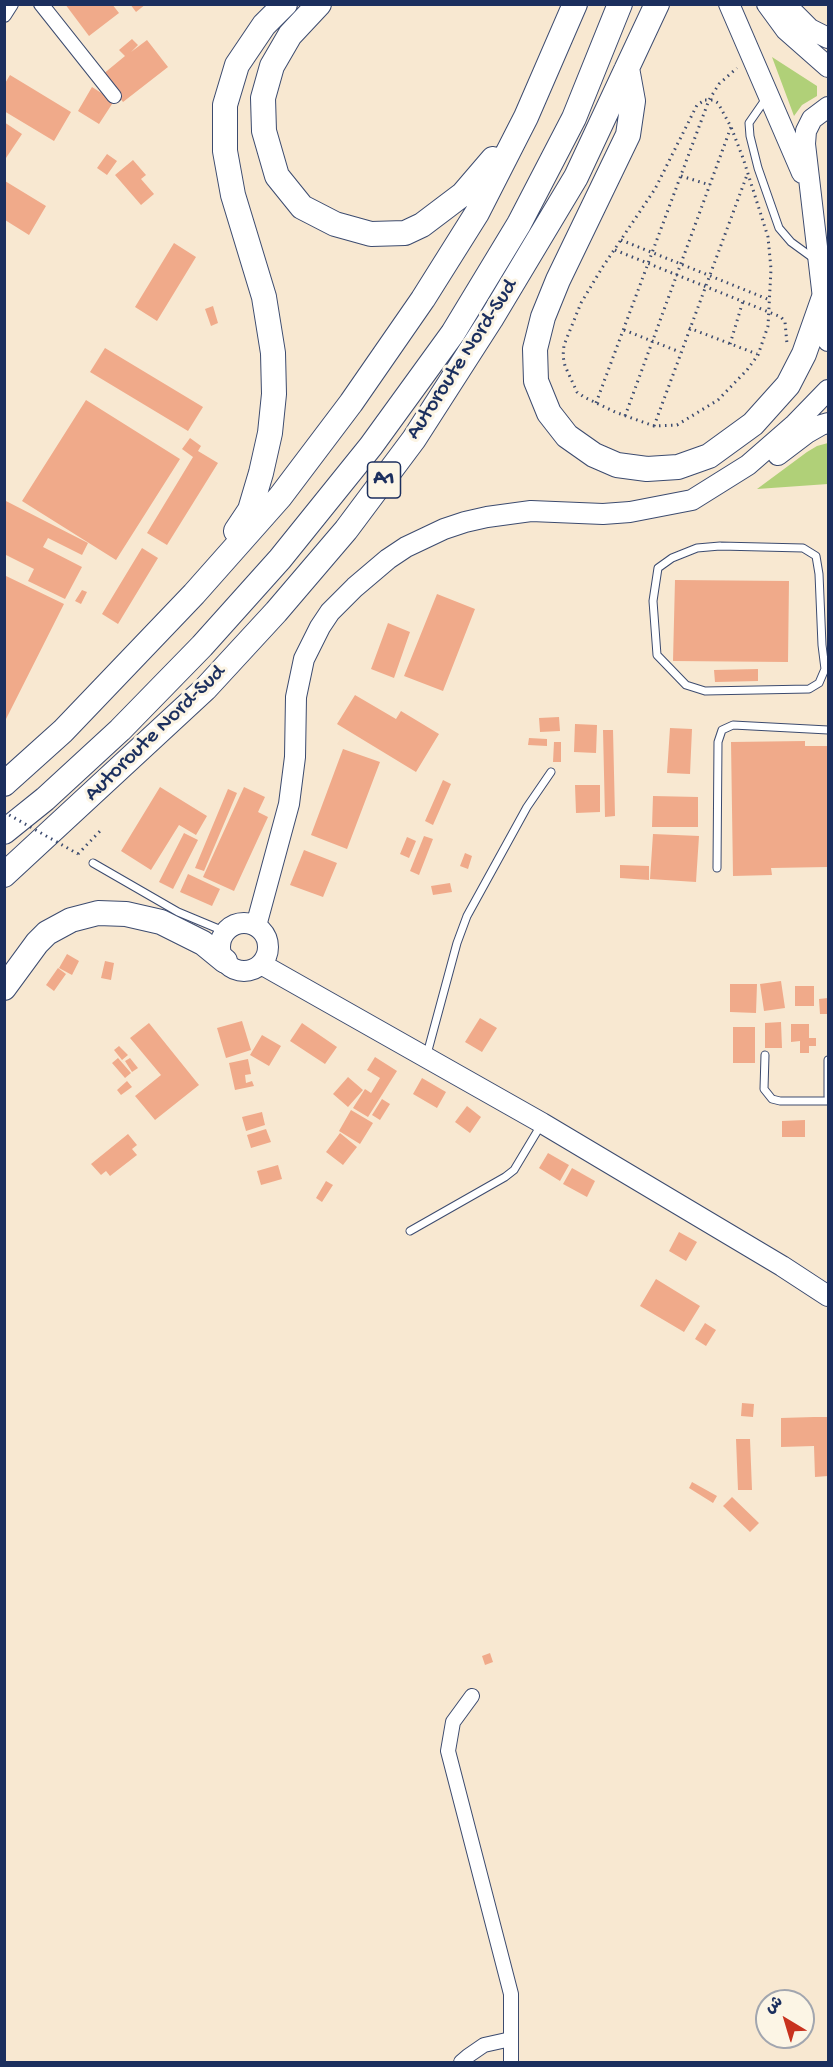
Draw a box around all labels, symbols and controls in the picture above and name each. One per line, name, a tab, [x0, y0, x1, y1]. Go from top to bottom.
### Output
street label: Autoroute Nord-Sud	[401, 275, 525, 445]
road number: A1	[368, 462, 400, 498]
street label: Autoroute Nord-Sud	[80, 660, 232, 808]
north arrow	[755, 1989, 815, 2049]
text: ش	[762, 1993, 788, 2019]

